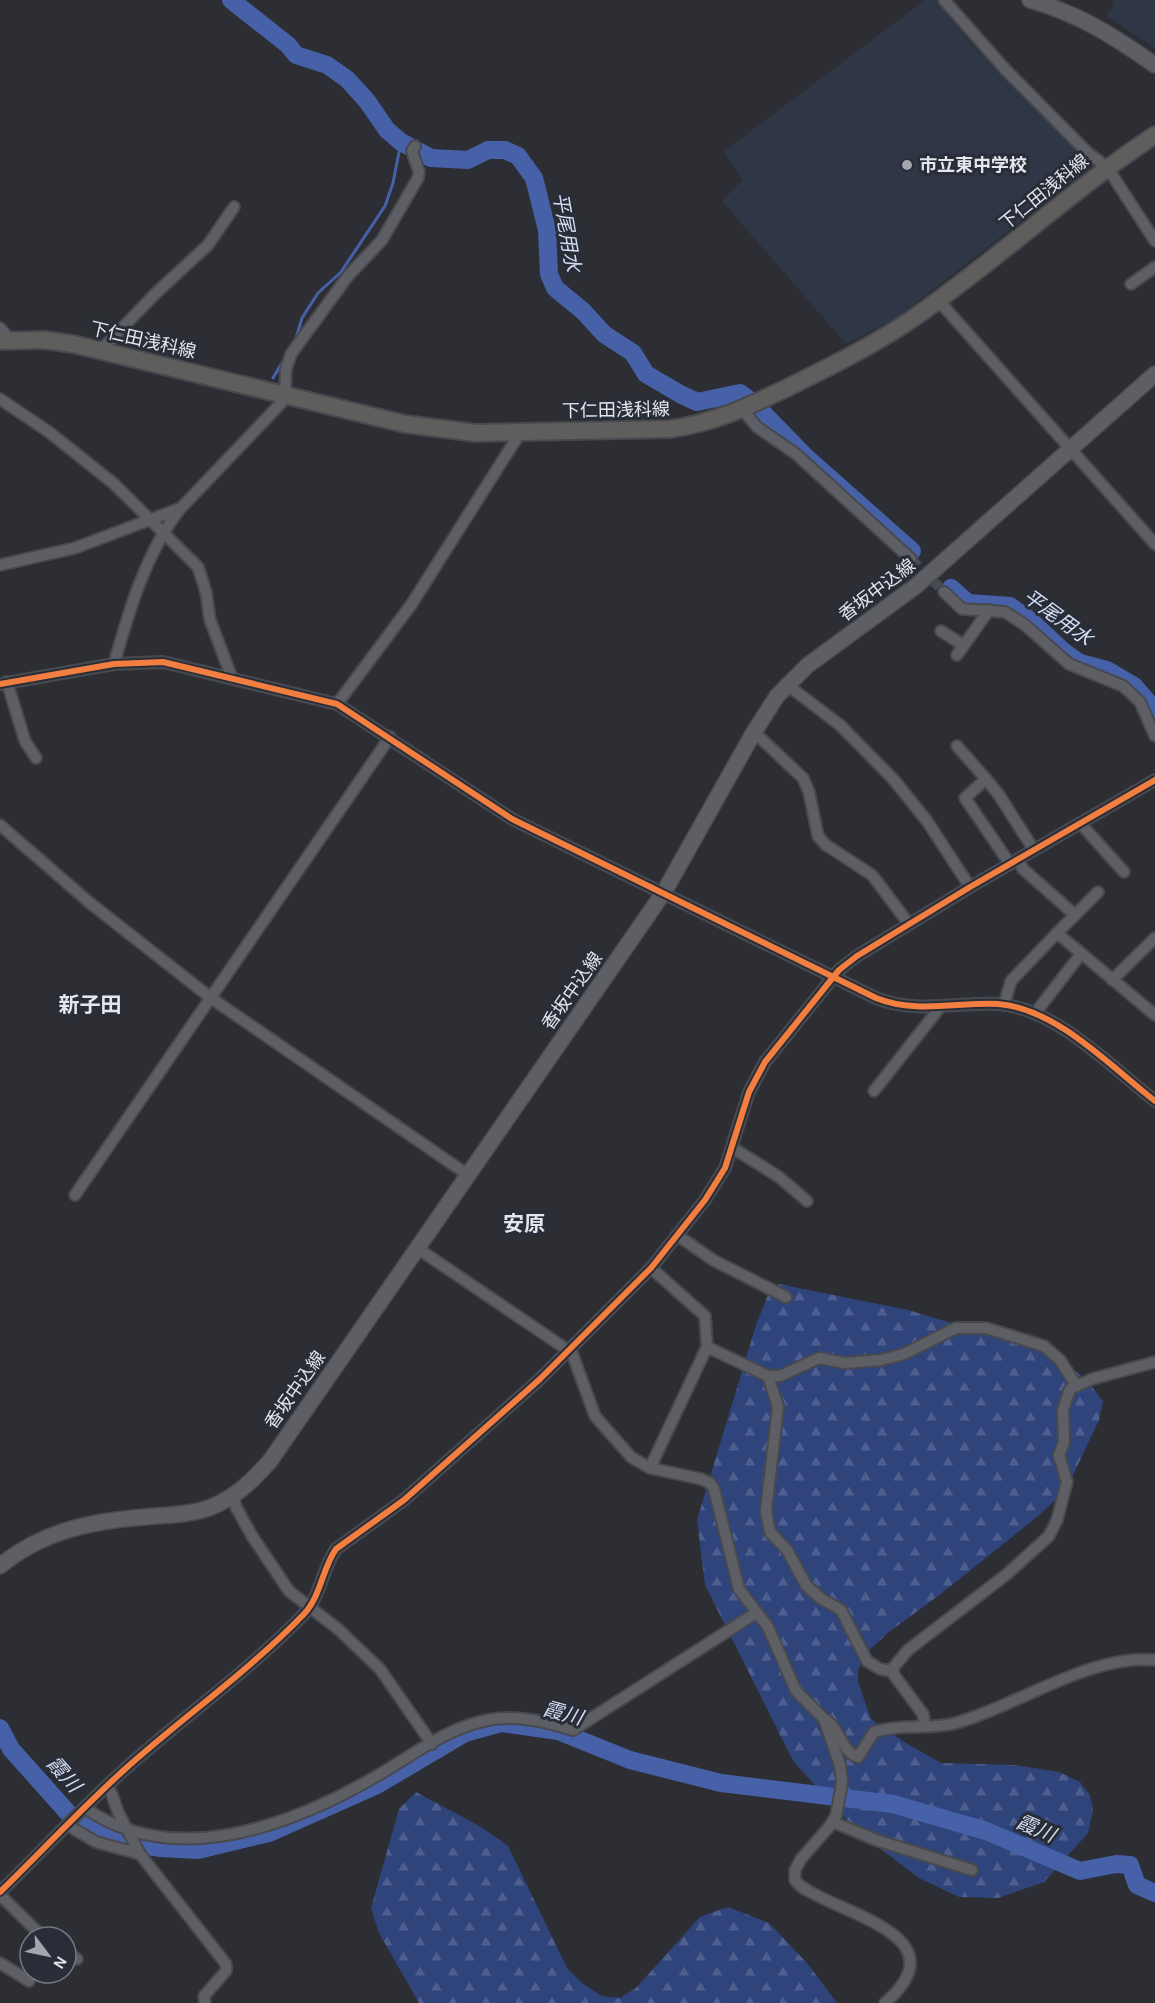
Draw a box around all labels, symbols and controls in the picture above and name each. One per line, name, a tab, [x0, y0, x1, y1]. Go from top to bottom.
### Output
street label: 下仁田浅科線	[995, 149, 1093, 235]
place label: 市立東中学校	[919, 154, 1027, 176]
marker: 市立東中学校	[900, 158, 914, 172]
water label: 平尾用水	[548, 191, 585, 275]
street label: 下仁田浅科線	[88, 317, 198, 363]
street label: 下仁田浅科線	[562, 398, 670, 422]
street label: 香坂中込線	[834, 554, 920, 626]
water label: 平尾用水	[1019, 585, 1098, 651]
street label: 香坂中込線	[537, 948, 607, 1034]
district label: 新子田	[59, 993, 122, 1017]
district label: 安原	[503, 1212, 545, 1236]
street label: 香坂中込線	[260, 1347, 330, 1433]
water label: 霞川	[541, 1697, 587, 1730]
water label: 霞川	[42, 1752, 87, 1798]
water label: 霞川	[1013, 1810, 1061, 1848]
north arrow	[18, 1925, 78, 1985]
text: N	[49, 1953, 71, 1973]

